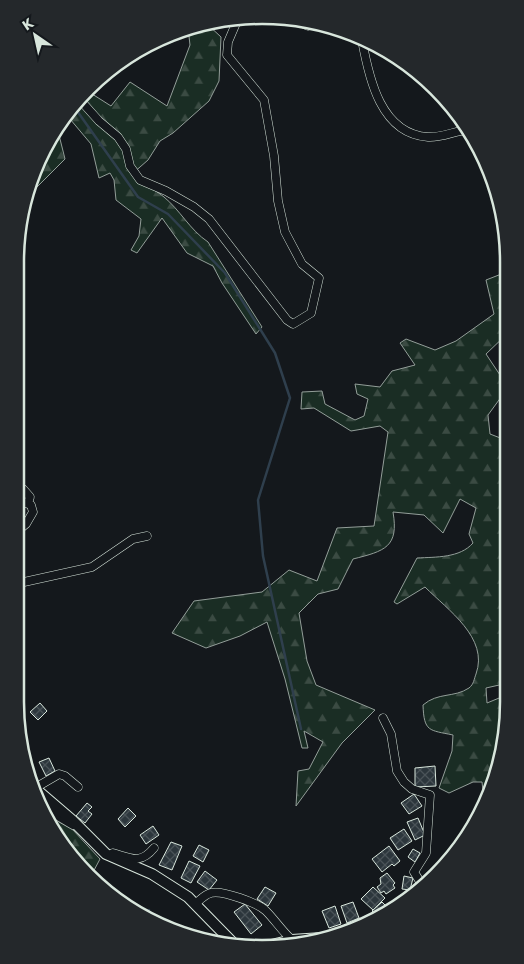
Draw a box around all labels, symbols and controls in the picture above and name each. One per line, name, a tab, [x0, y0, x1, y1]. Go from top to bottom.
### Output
north arrow	[10, 10, 60, 60]
text: K	[18, 13, 38, 35]

